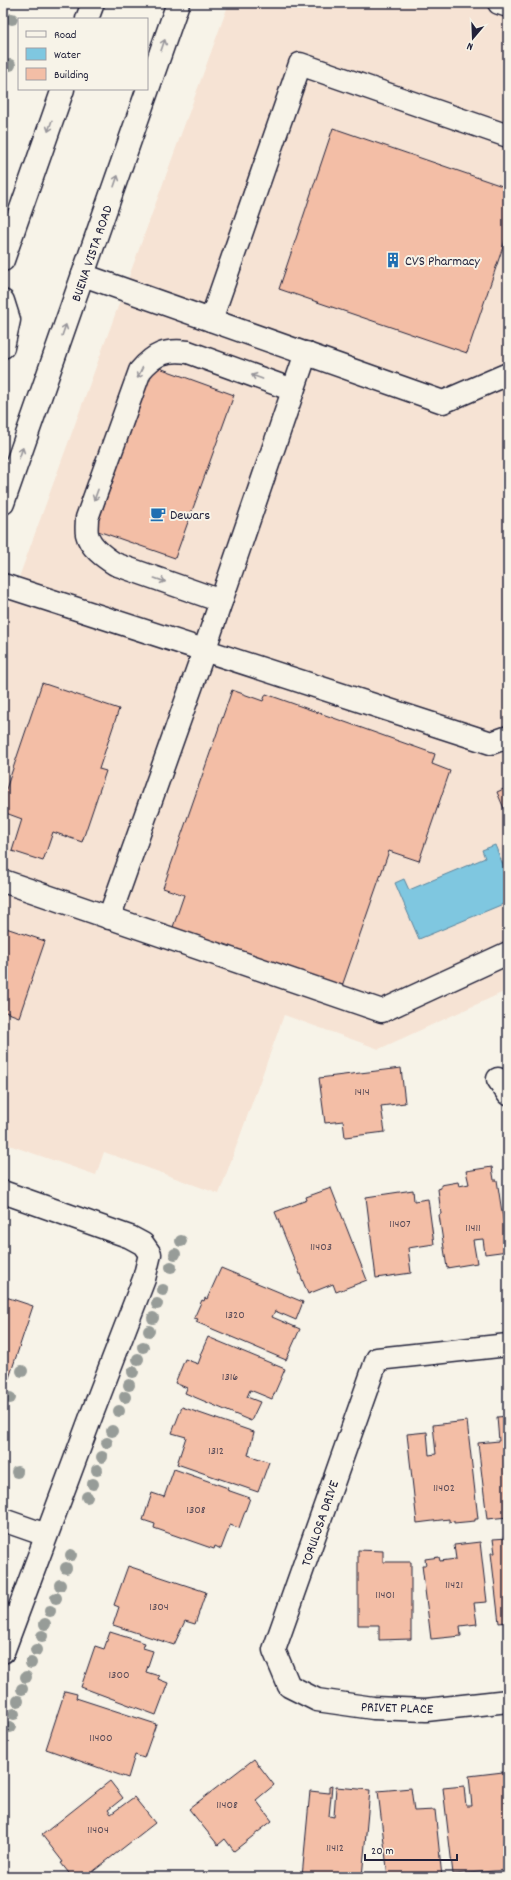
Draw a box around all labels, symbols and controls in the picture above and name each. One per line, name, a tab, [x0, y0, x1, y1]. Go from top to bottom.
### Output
legend	[18, 18, 148, 90]
north arrow	[453, 18, 493, 58]
text: Road	[54, 27, 76, 44]
text: N	[465, 37, 476, 54]
one-way arrow	[160, 40, 168, 52]
text: Water	[54, 47, 81, 64]
text: Building	[54, 67, 89, 84]
one-way arrow	[45, 119, 53, 131]
one-way arrow	[112, 175, 120, 187]
street label: BUENA VISTA ROAD	[67, 203, 119, 305]
building icon: CVS Pharmacy	[384, 251, 402, 269]
place label: CVS Pharmacy	[405, 252, 480, 272]
one-way arrow	[60, 325, 68, 337]
one-way arrow	[136, 367, 144, 379]
one-way arrow	[250, 373, 263, 380]
one-way arrow	[17, 447, 25, 459]
one-way arrow	[91, 489, 99, 501]
cafe icon: Dewars	[149, 505, 167, 523]
place label: Dewars	[170, 506, 210, 526]
one-way arrow	[153, 577, 166, 584]
house number: 1414	[354, 1084, 370, 1101]
house number: 11407	[389, 1216, 411, 1233]
house number: 11411	[465, 1220, 481, 1237]
house number: 11403	[310, 1239, 332, 1256]
house number: 1320	[225, 1307, 245, 1324]
house number: 1316	[222, 1369, 238, 1386]
house number: 1312	[208, 1443, 224, 1460]
street label: TORULOSA DRIVE	[297, 1477, 345, 1569]
house number: 11402	[433, 1480, 455, 1497]
house number: 1308	[186, 1502, 206, 1519]
house number: 11421	[445, 1577, 463, 1594]
house number: 11401	[375, 1587, 395, 1604]
house number: 1304	[149, 1599, 169, 1616]
house number: 1300	[108, 1667, 130, 1684]
street label: PRIVET PLACE	[360, 1698, 434, 1720]
house number: 11400	[89, 1730, 113, 1747]
house number: 11408	[216, 1797, 238, 1814]
house number: 11404	[87, 1822, 109, 1839]
scale bar	[365, 1836, 457, 1862]
house number: 11412	[326, 1840, 344, 1857]
text: 20 m	[371, 1843, 394, 1860]

